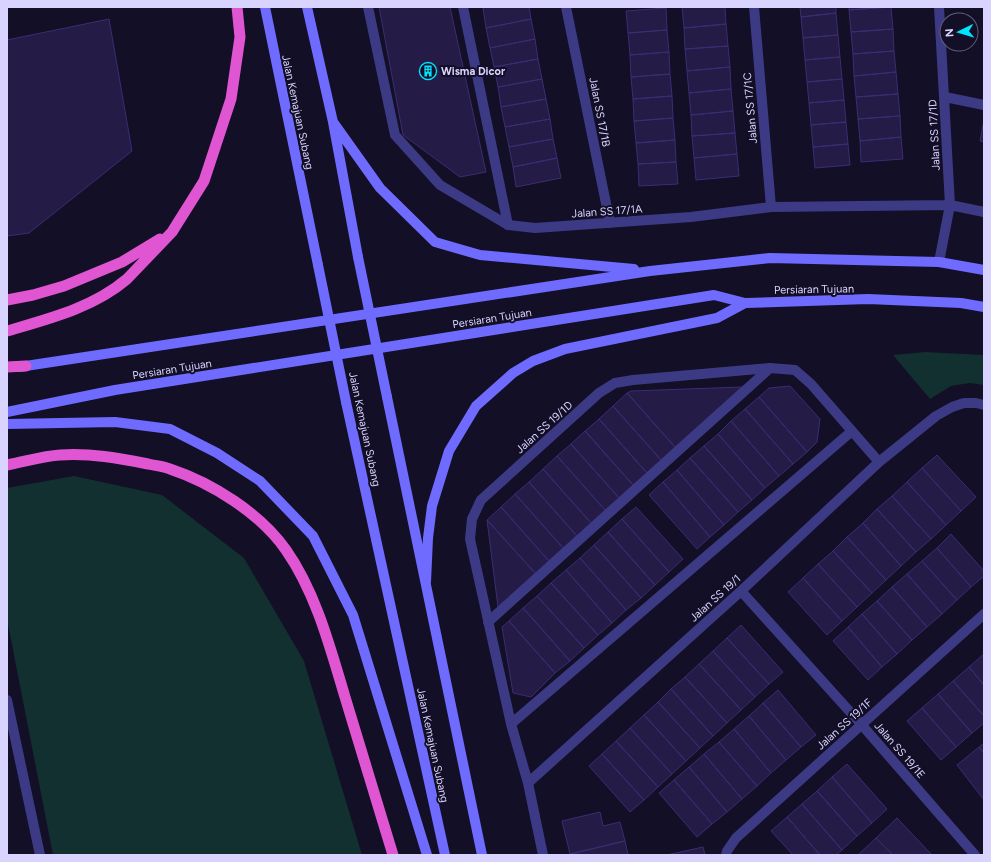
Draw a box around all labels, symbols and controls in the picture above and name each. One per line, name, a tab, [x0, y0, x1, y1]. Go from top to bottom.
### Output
north arrow	[939, 12, 979, 52]
text: N	[943, 28, 956, 38]
street label: Jalan Kemajuan Subang	[279, 54, 316, 171]
building icon: Wisma Dicor	[418, 61, 438, 81]
place label: Wisma Dicor	[441, 65, 506, 78]
street label: Jalan SS 17/1C	[741, 72, 760, 144]
street label: Jalan SS 17/1B	[586, 76, 613, 148]
street label: Jalan SS 17/1D	[926, 99, 943, 171]
street label: Jalan SS 17/1A	[571, 202, 644, 220]
street label: Persiaran Tujuan	[774, 282, 854, 297]
street label: Persiaran Tujuan	[452, 306, 533, 331]
street label: Persiaran Tujuan	[132, 357, 213, 382]
street label: Jalan Kemajuan Subang	[346, 371, 383, 488]
street label: Jalan SS 19/1D	[513, 398, 576, 456]
street label: Jalan SS 19/1	[687, 572, 743, 625]
street label: Jalan Kemajuan Subang	[414, 687, 451, 804]
street label: Jalan SS 19/1F	[814, 696, 875, 753]
street label: Jalan SS 19/1E	[872, 719, 928, 781]

